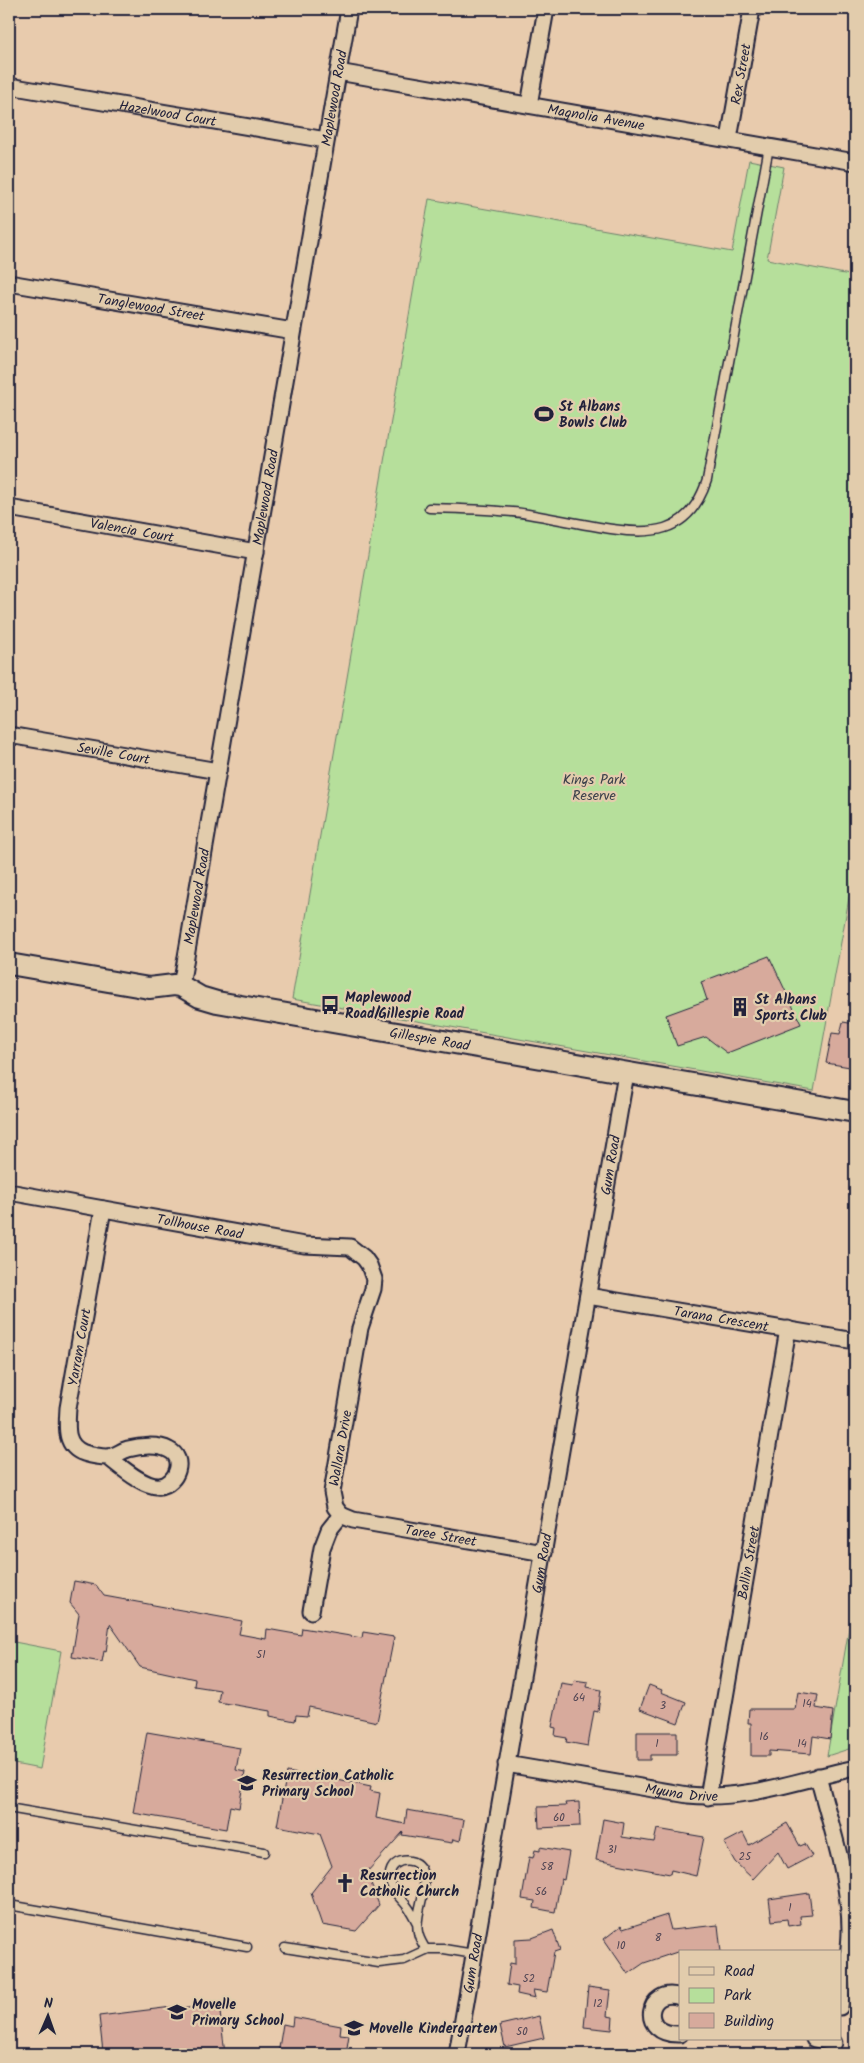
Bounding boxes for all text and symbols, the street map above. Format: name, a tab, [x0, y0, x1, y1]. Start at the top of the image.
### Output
street label: Rex Street	[725, 41, 758, 106]
street label: Maplewood Road	[316, 48, 354, 148]
street label: Hazelwood Court	[117, 95, 218, 133]
street label: Magnolia Avenue	[546, 99, 647, 137]
street label: Tanglewood Street	[96, 288, 207, 328]
place label: St Albans Bowls Club	[559, 396, 627, 434]
sports icon: St Albans Bowls Club	[533, 403, 555, 425]
street label: Maplewood Road	[247, 447, 285, 547]
street label: Valencia Court	[88, 513, 176, 549]
street label: Seville Court	[75, 737, 152, 771]
park label: Kings Park Reserve	[563, 769, 626, 807]
street label: Maplewood Road	[178, 846, 217, 946]
place label: Maplewood Road/Gillespie Road	[345, 987, 465, 1025]
place label: St Albans Sports Club	[755, 989, 827, 1027]
bus stop icon: Maplewood Road/Gillespie Road	[319, 994, 341, 1016]
building icon: St Albans Sports Club	[729, 996, 751, 1018]
street label: Gillespie Road	[388, 1022, 473, 1058]
street label: Gum Road	[595, 1133, 627, 1197]
street label: Tollhouse Road	[155, 1209, 246, 1246]
street label: Tarana Crescent	[672, 1301, 771, 1338]
street label: Yarram Court	[62, 1306, 98, 1388]
street label: Wallara Drive	[323, 1408, 359, 1488]
street label: Taree Street	[403, 1519, 479, 1553]
street label: Ballin Street	[732, 1523, 766, 1601]
street label: Gum Road	[527, 1531, 559, 1595]
house number: 51	[256, 1646, 266, 1664]
house number: 64	[573, 1689, 585, 1707]
house number: 14	[802, 1695, 812, 1713]
house number: 3	[660, 1697, 666, 1715]
house number: 16	[759, 1728, 769, 1746]
house number: 1	[655, 1735, 659, 1753]
house number: 14	[797, 1735, 807, 1753]
place label: Resurrection Catholic Primary School	[262, 1765, 395, 1803]
school or university icon: Resurrection Catholic Primary School	[236, 1772, 258, 1794]
street label: Myuna Drive	[643, 1778, 719, 1808]
house number: 60	[553, 1809, 565, 1827]
house number: 31	[607, 1841, 617, 1859]
house number: 25	[739, 1848, 752, 1866]
house number: 58	[541, 1858, 554, 1876]
place label: Resurrection Catholic Church	[360, 1865, 459, 1903]
church icon: Resurrection Catholic Church	[334, 1872, 356, 1894]
house number: 56	[535, 1883, 547, 1901]
house number: 1	[788, 1899, 792, 1917]
house number: 8	[655, 1929, 662, 1947]
street label: Gum Road	[458, 1931, 490, 1995]
house number: 10	[617, 1937, 626, 1955]
legend	[679, 1950, 842, 2040]
text: Road	[724, 1960, 755, 1984]
house number: 52	[523, 1970, 535, 1988]
text: Park	[724, 1984, 752, 2008]
north arrow	[22, 1990, 72, 2040]
text: N	[44, 1993, 53, 2015]
place label: Movelle Primary School	[192, 1994, 284, 2032]
house number: 12	[593, 1995, 603, 2013]
school or university icon: Movelle Primary School	[166, 2001, 188, 2023]
text: Building	[724, 2010, 774, 2034]
school or university icon: Movelle Kindergarten	[343, 2017, 365, 2039]
place label: Movelle Kindergarten	[369, 2018, 498, 2040]
house number: 50	[516, 2023, 528, 2041]

